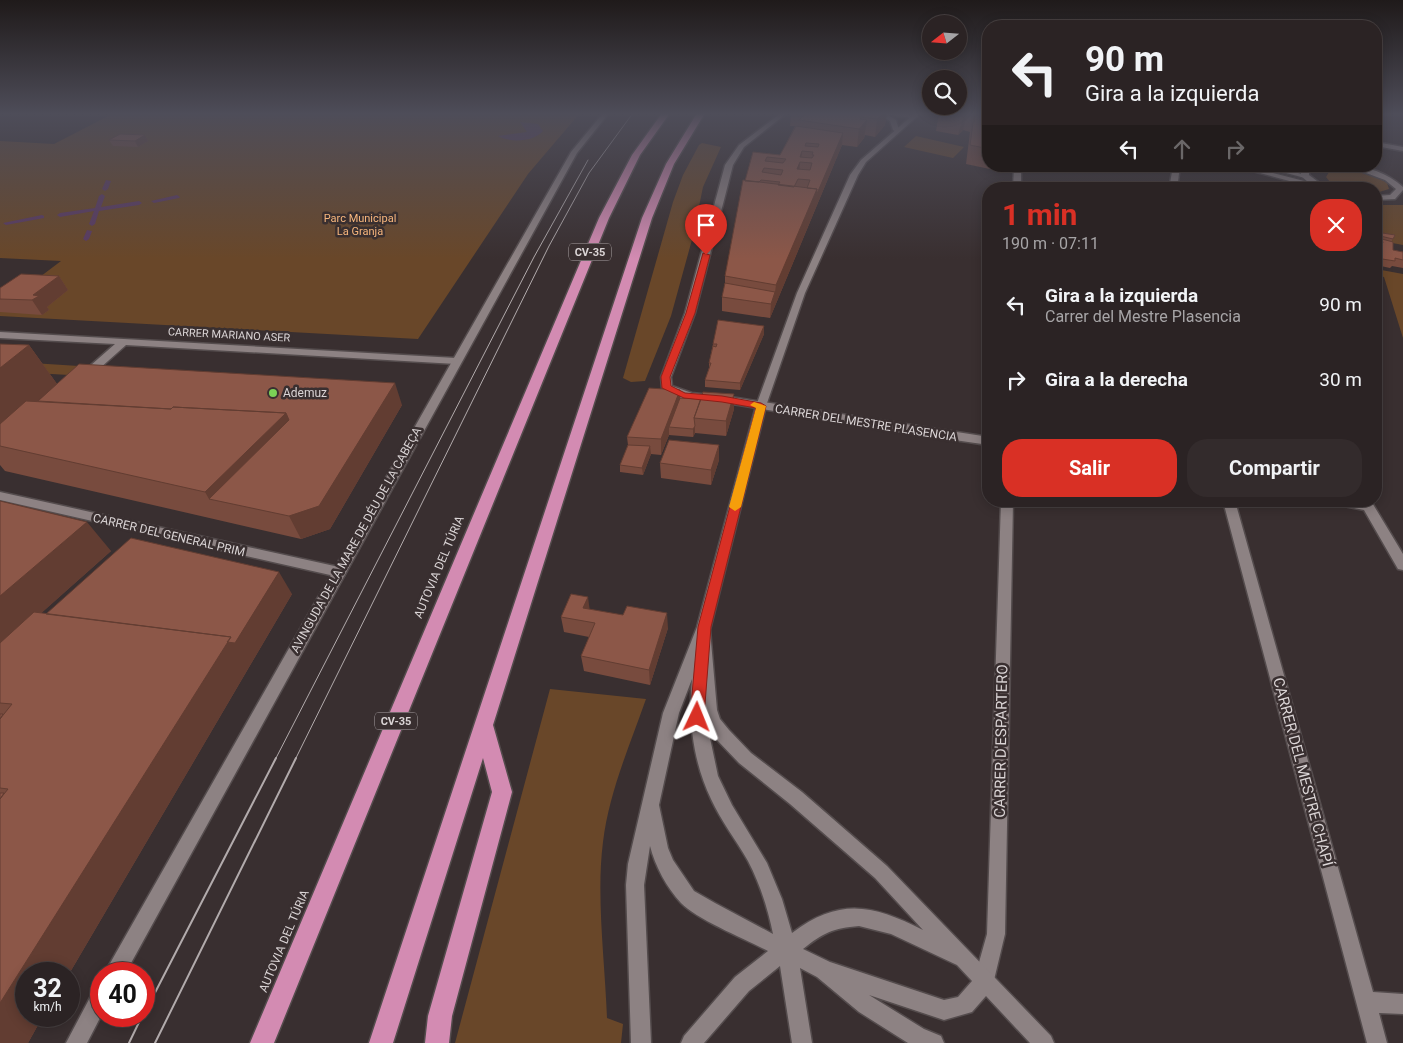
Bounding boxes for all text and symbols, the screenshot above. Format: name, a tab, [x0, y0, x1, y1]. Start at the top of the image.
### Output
north arrow	[922, 15, 968, 60]
map controls	[922, 15, 967, 115]
text: 90 m	[1085, 39, 1164, 80]
icon: left	[1002, 40, 1067, 105]
button: search	[922, 70, 967, 115]
text: Gira a la izquierda	[1085, 81, 1259, 106]
icon: left	[1115, 135, 1143, 163]
icon: ahead	[1168, 135, 1196, 163]
icon: right	[1221, 135, 1249, 163]
text: 1 min	[1002, 197, 1077, 232]
button: close	[1310, 199, 1362, 251]
pin	[685, 204, 727, 255]
icon: arrive	[692, 211, 720, 239]
park label: Parc Municipal La Granja	[324, 212, 396, 238]
text: 190 m · 07:11	[1002, 234, 1099, 253]
road number: CV-35	[569, 243, 611, 260]
text: Gira a la izquierda	[1045, 284, 1198, 307]
icon: left	[1002, 291, 1030, 319]
text: 90 m	[1319, 293, 1362, 316]
text: Carrer del Mestre Plasencia	[1045, 307, 1241, 326]
street label: CARRER MARIANO ASER	[168, 325, 291, 345]
icon: right	[1002, 366, 1030, 394]
text: Gira a la derecha	[1045, 368, 1188, 391]
text: 30 m	[1319, 368, 1362, 391]
place label: Ademuz	[283, 386, 327, 400]
marker: Ademuz	[267, 387, 279, 399]
street label: CARRER DEL MESTRE PLASENCIA	[774, 402, 958, 444]
street label: AVINGUDA DE LA MARE DE DÉU DE LA CABEÇA	[287, 424, 424, 655]
button: Salir	[1002, 439, 1177, 497]
button: Compartir	[1187, 439, 1362, 497]
street label: CARRER DEL GENERAL PRIM	[92, 511, 246, 559]
street label: AUTOVIA DEL TÚRIA	[410, 513, 467, 620]
street label: CARRER D'ESPARTERO	[991, 664, 1011, 818]
street label: CARRER DEL MESTRE CHAPÍ	[1269, 676, 1337, 869]
position arrow	[670, 690, 722, 742]
road number: CV-35	[375, 712, 417, 729]
street label: AUTOVIA DEL TÚRIA	[255, 887, 312, 994]
speed limit sign: 40	[90, 962, 155, 1027]
text: 32	[33, 974, 62, 1003]
text: km/h	[33, 1000, 62, 1014]

